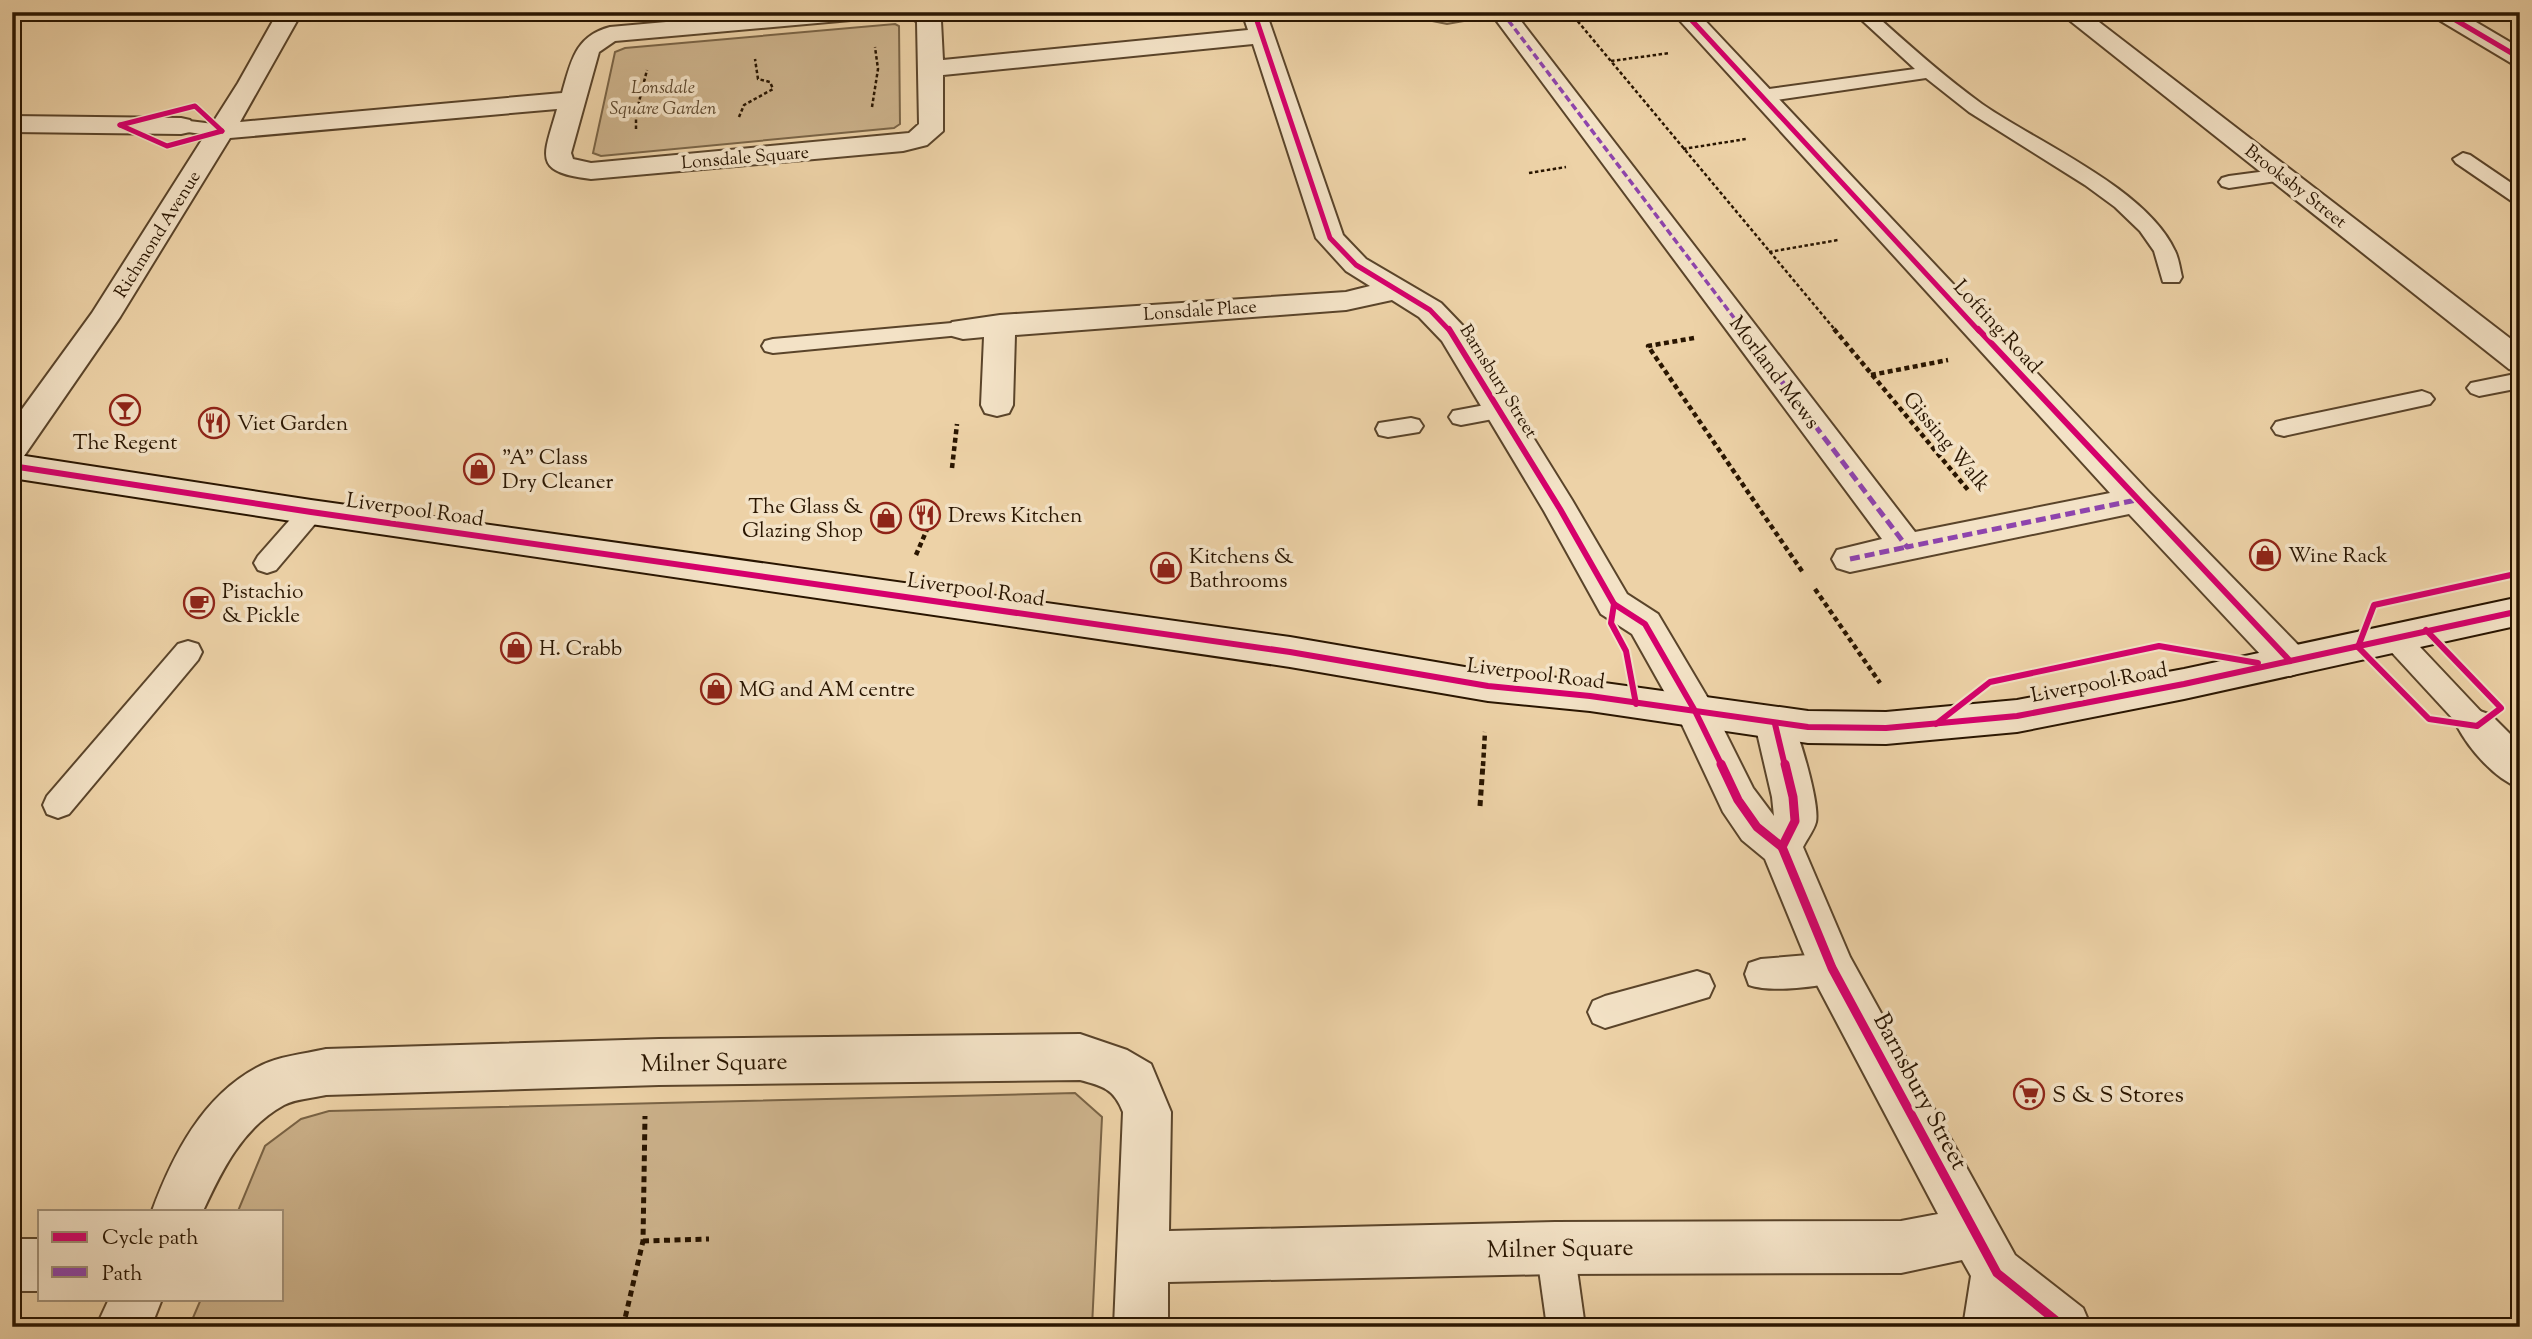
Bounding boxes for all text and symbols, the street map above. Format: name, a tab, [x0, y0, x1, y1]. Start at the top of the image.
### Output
park label: Lonsdale Square Garden	[610, 76, 717, 123]
street label: Brooksby Street	[2238, 139, 2351, 236]
street label: Lonsdale Square	[680, 140, 810, 178]
street label: Richmond Avenue	[109, 166, 208, 304]
street label: Lofting Road	[1945, 274, 2048, 381]
street label: Lonsdale Place	[1143, 295, 1258, 329]
street label: Morland Mews	[1721, 310, 1826, 436]
street label: Barnsbury Street	[1452, 320, 1543, 444]
street label: Gissing Walk	[1895, 386, 1996, 499]
bar icon: The Regent	[108, 393, 142, 427]
restaurant icon: Viet Garden	[197, 406, 231, 440]
place label: Viet Garden	[237, 410, 348, 440]
place label: The Regent	[73, 429, 177, 459]
place label: "A" Class Dry Cleaner	[502, 444, 613, 498]
shop icon: "A" Class Dry Cleaner	[462, 452, 496, 486]
street label: Liverpool Road	[344, 486, 486, 535]
place label: The Glass & Glazing Shop	[742, 493, 863, 547]
restaurant icon: Drews Kitchen	[908, 498, 942, 532]
shop icon: The Glass & Glazing Shop	[869, 501, 903, 535]
place label: Drews Kitchen	[948, 502, 1082, 532]
shop icon: Wine Rack	[2248, 538, 2282, 572]
place label: Wine Rack	[2288, 542, 2388, 572]
place label: Kitchens & Bathrooms	[1189, 543, 1294, 597]
shop icon: Kitchens & Bathrooms	[1149, 551, 1183, 585]
street label: Liverpool Road	[905, 566, 1047, 615]
place label: Pistachio & Pickle	[222, 578, 303, 632]
cafe icon: Pistachio & Pickle	[182, 586, 216, 620]
shop icon: H. Crabb	[499, 631, 533, 665]
place label: H. Crabb	[539, 635, 622, 665]
street label: Liverpool Road	[1465, 652, 1607, 698]
street label: Liverpool Road	[2028, 656, 2170, 712]
shop icon: MG and AM centre	[699, 672, 733, 706]
place label: MG and AM centre	[739, 676, 915, 706]
street label: Barnsbury Street	[1864, 1007, 1975, 1176]
street label: Milner Square	[640, 1046, 788, 1082]
supermarket icon: S & S Stores	[2012, 1077, 2046, 1111]
place label: S & S Stores	[2052, 1079, 2184, 1113]
legend	[38, 1210, 284, 1300]
text: Cycle path	[102, 1224, 199, 1254]
street label: Milner Square	[1486, 1232, 1634, 1268]
text: Path	[102, 1260, 143, 1290]

